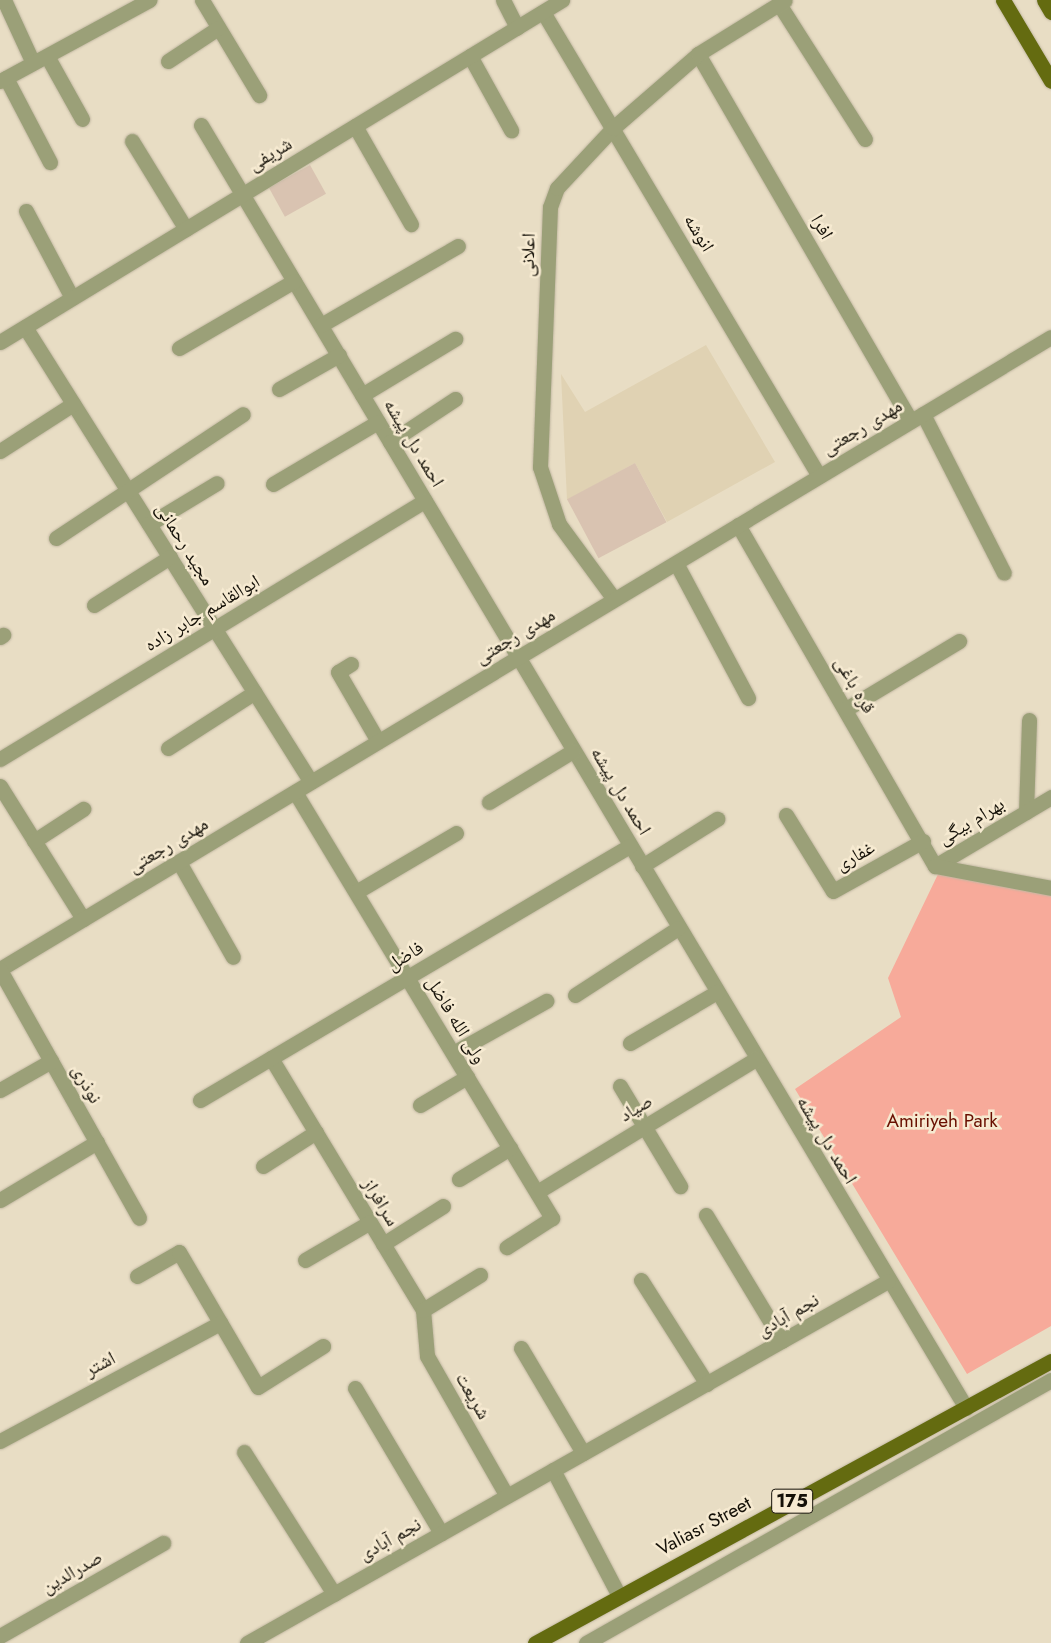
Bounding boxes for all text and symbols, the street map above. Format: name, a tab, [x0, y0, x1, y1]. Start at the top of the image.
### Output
street label: شریفی	[244, 132, 296, 176]
street label: انوشه	[679, 210, 719, 256]
street label: افرا	[806, 211, 838, 243]
street label: اعلانی	[516, 233, 540, 277]
street label: مهدی رجعتی	[818, 394, 906, 460]
street label: احمد دل پیشه	[379, 395, 449, 491]
street label: مجید رحمانی	[151, 498, 219, 590]
street label: ابوالقاسم جابر زاده	[140, 570, 264, 656]
street label: مهدی رجعتی	[471, 603, 559, 669]
street label: قره باغی	[830, 653, 880, 717]
street label: احمد دل پیشه	[586, 743, 656, 839]
street label: بهرام بیگی	[934, 792, 1008, 850]
street label: مهدی رجعتی	[124, 812, 212, 878]
street label: غفاری	[832, 836, 878, 876]
street label: فاضل	[382, 936, 428, 976]
street label: ولی الله فاضل	[421, 972, 491, 1068]
street label: نوذری	[67, 1061, 107, 1107]
street label: صیاد	[615, 1089, 657, 1127]
street label: احمد دل پیشه	[792, 1092, 862, 1188]
park label: Amiriyeh Park	[886, 1110, 998, 1132]
street label: سرافراز	[358, 1174, 404, 1230]
street label: نجم آبادی	[753, 1288, 823, 1342]
street label: اشتر	[81, 1347, 119, 1381]
street label: شریعت	[451, 1369, 495, 1423]
road number: 175	[771, 1485, 813, 1516]
street label: Valiasr Street	[653, 1492, 755, 1560]
street label: نجم آبادی	[355, 1513, 425, 1565]
street label: صدرالدین	[38, 1546, 106, 1598]

